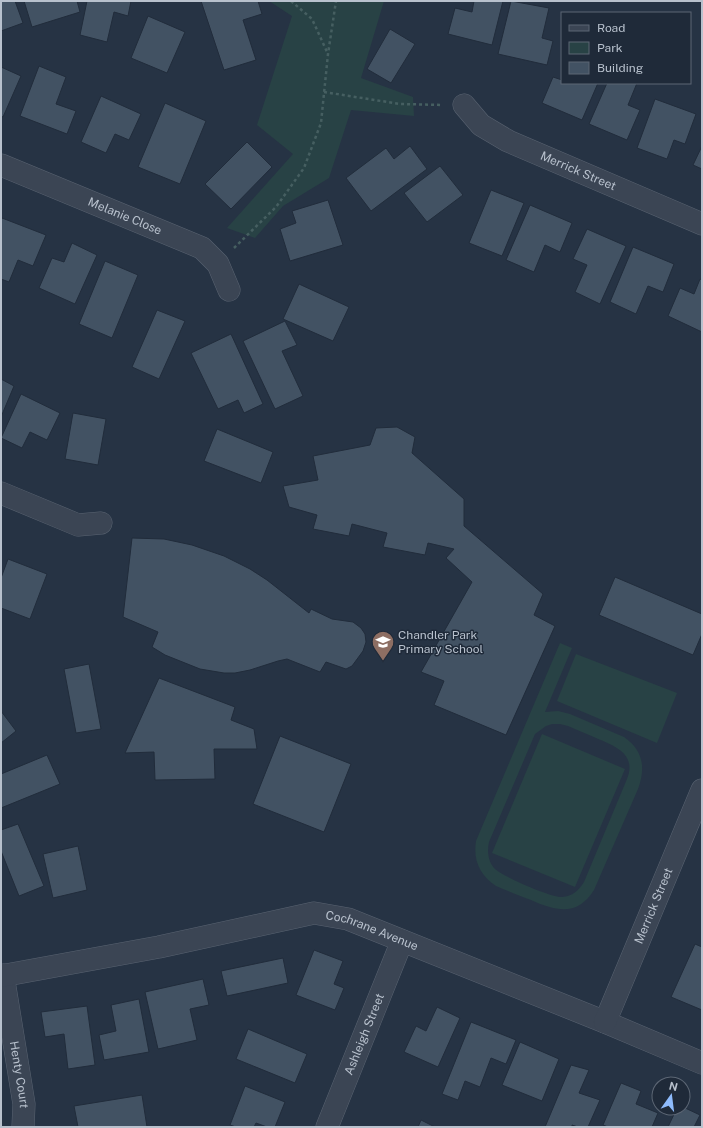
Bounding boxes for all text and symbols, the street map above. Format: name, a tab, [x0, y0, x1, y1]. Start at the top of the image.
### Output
legend	[561, 12, 691, 84]
text: Road	[597, 21, 625, 35]
text: Park	[597, 41, 623, 55]
text: Building	[597, 61, 643, 75]
street label: Merrick Street	[538, 149, 618, 194]
street label: Melanie Close	[86, 195, 164, 238]
place label: Chandler Park Primary School	[398, 628, 483, 656]
school or university icon: Chandler Park Primary School	[370, 629, 396, 662]
street label: Merrick Street	[632, 865, 676, 946]
street label: Cochrane Avenue	[325, 908, 420, 953]
street label: Ashleigh Street	[342, 991, 387, 1077]
street label: Henty Court	[7, 1040, 31, 1109]
north arrow	[651, 1076, 691, 1116]
text: N	[668, 1079, 679, 1093]

